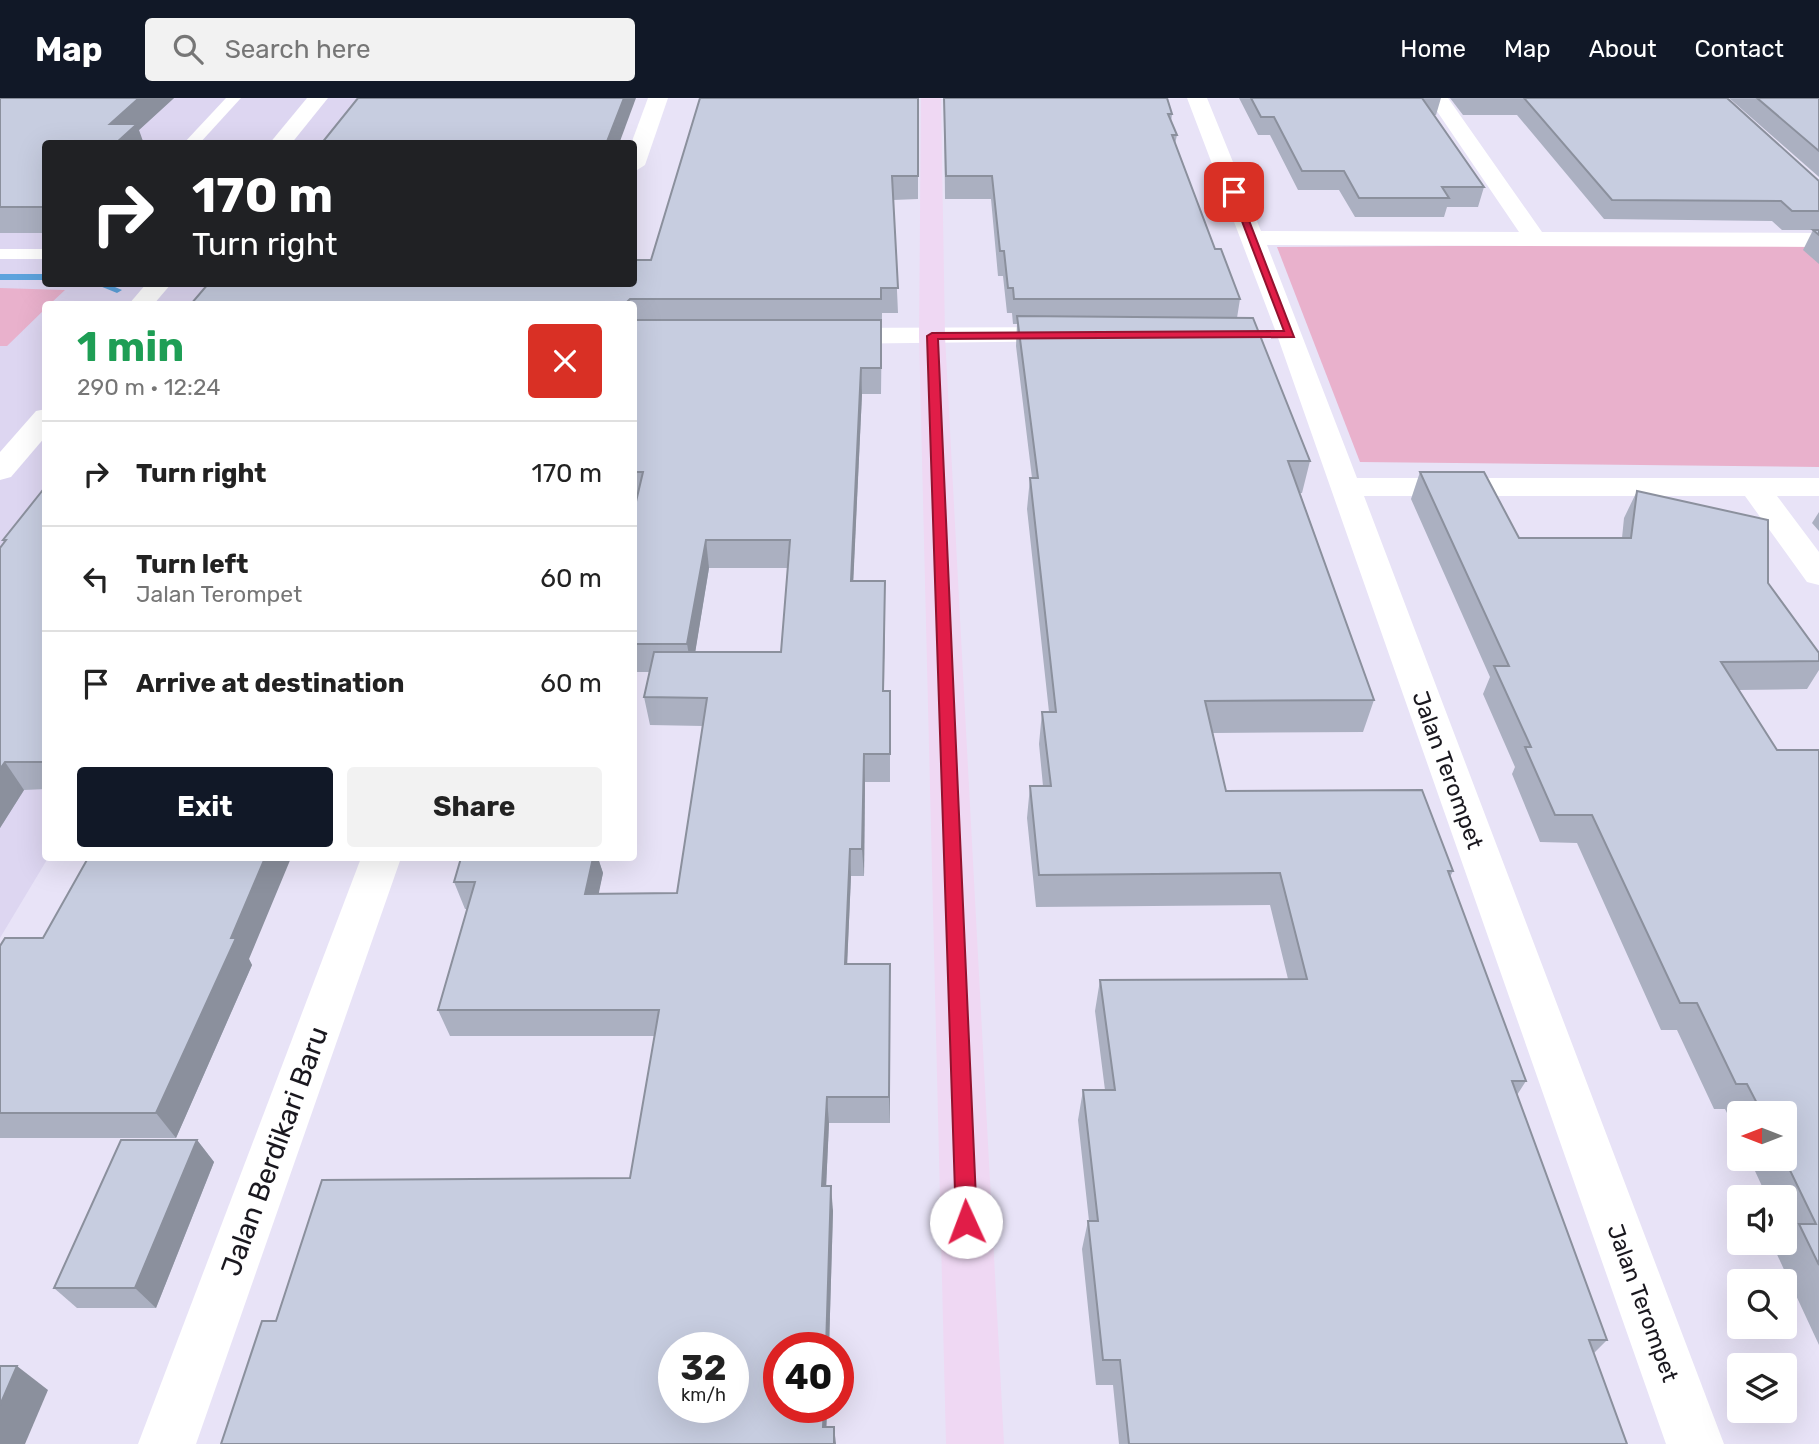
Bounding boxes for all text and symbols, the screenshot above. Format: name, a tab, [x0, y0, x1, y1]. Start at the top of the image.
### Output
search box	[145, 18, 635, 81]
text: Map	[35, 30, 103, 69]
icon: search	[169, 30, 207, 68]
text: Search here	[225, 34, 370, 65]
text: Home	[1400, 35, 1466, 63]
text: Map	[1504, 35, 1551, 63]
text: About	[1589, 35, 1657, 63]
text: Contact	[1695, 35, 1784, 63]
pin	[1204, 162, 1264, 222]
text: 170 m	[192, 166, 333, 224]
icon: right	[77, 168, 168, 259]
icon: arrive	[1215, 173, 1253, 211]
text: Turn right	[192, 225, 337, 263]
text: 1 min	[77, 322, 184, 372]
button: close	[528, 324, 602, 398]
text: 290 m · 12:24	[77, 373, 220, 401]
icon: right	[77, 455, 115, 493]
text: Turn right	[136, 458, 266, 489]
text: 170 m	[532, 458, 602, 489]
text: Turn left	[136, 549, 248, 580]
icon: left	[77, 560, 115, 598]
text: 60 m	[540, 563, 602, 594]
text: Jalan Terompet	[136, 580, 302, 608]
icon: arrive	[77, 665, 115, 703]
text: Arrive at destination	[136, 668, 404, 699]
text: 60 m	[540, 668, 602, 699]
street label: Jalan Terompet	[1406, 687, 1490, 853]
button: Exit	[77, 767, 333, 847]
button: Share	[347, 767, 602, 847]
street label: Jalan Berdikari Baru	[214, 1022, 335, 1280]
north arrow	[1727, 1101, 1797, 1171]
map controls	[1727, 1101, 1797, 1423]
position arrow	[929, 1185, 1003, 1259]
button: sound	[1727, 1185, 1797, 1255]
street label: Jalan Terompet	[1601, 1220, 1685, 1386]
button: search	[1727, 1269, 1797, 1339]
speed limit sign: 40	[763, 1332, 854, 1423]
text: 32	[681, 1347, 726, 1389]
button: layers	[1727, 1353, 1797, 1423]
text: km/h	[681, 1384, 726, 1406]

